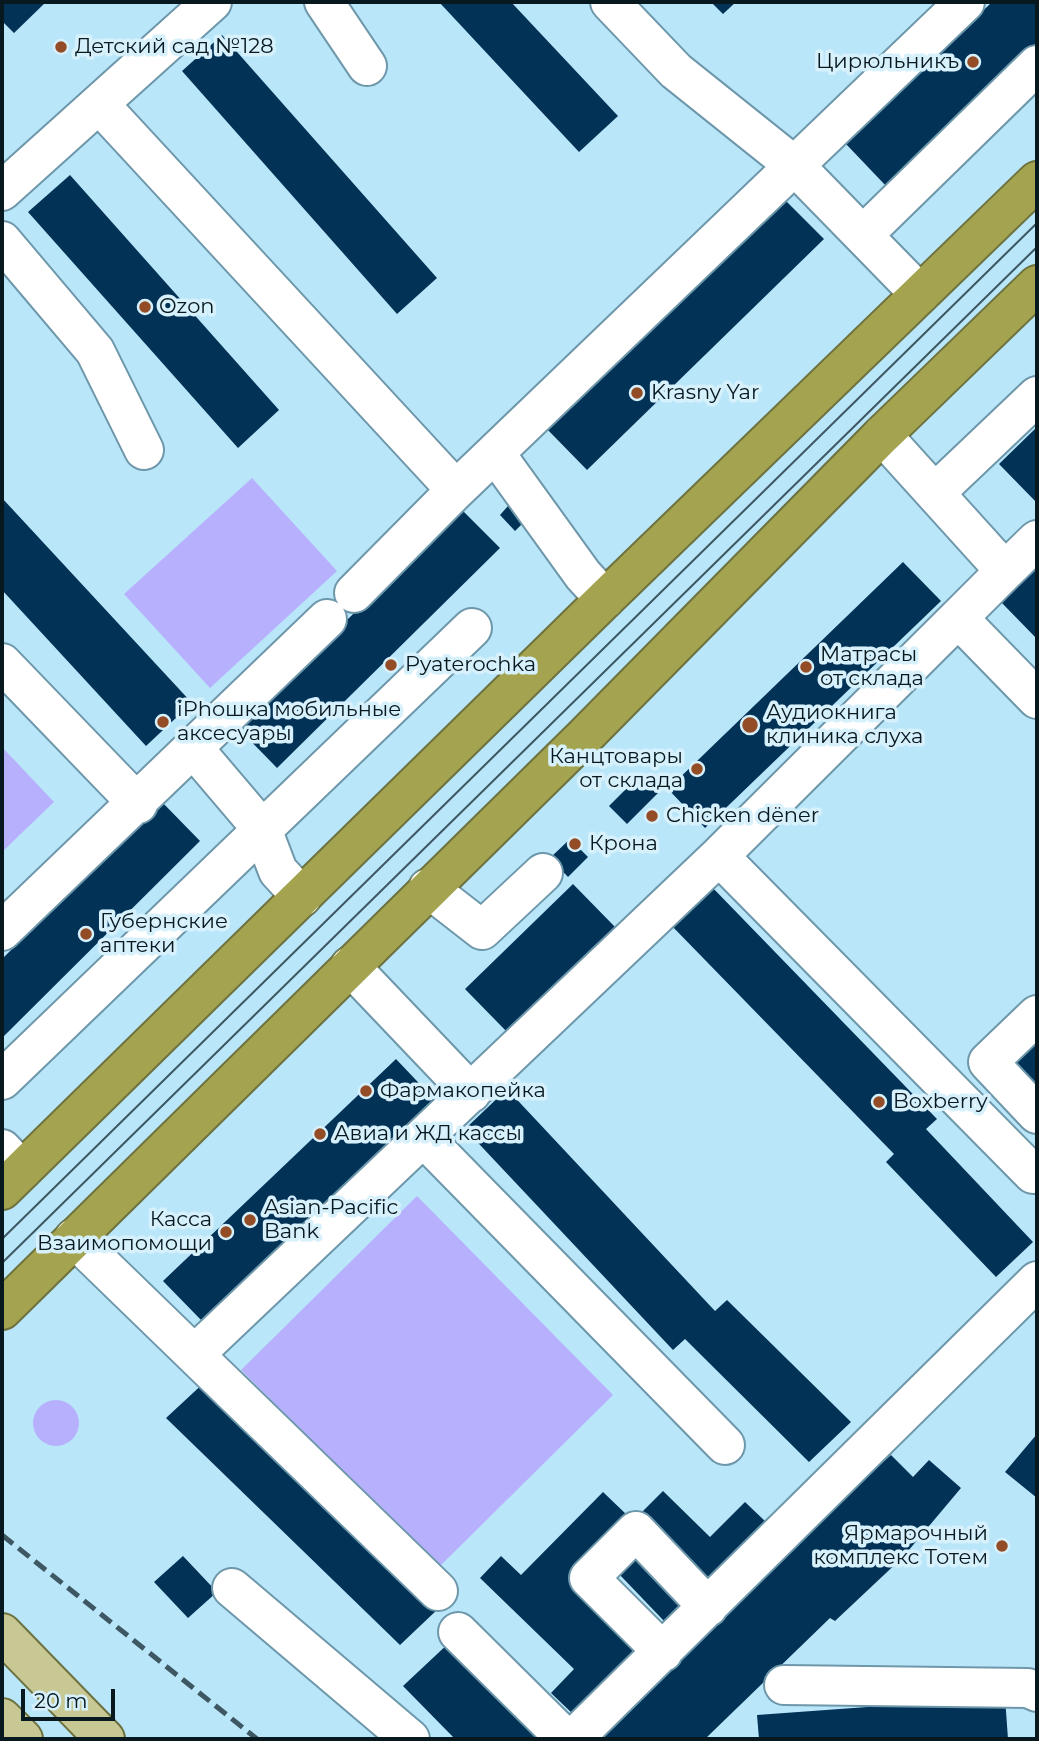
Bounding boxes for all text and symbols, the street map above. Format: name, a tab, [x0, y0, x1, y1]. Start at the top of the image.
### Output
place label: Детский сад №128	[75, 34, 274, 60]
marker: Детский сад №128	[53, 39, 69, 55]
place label: Цирюльникъ	[816, 49, 959, 75]
marker: Цирюльникъ	[965, 54, 981, 70]
place label: Ozon	[159, 294, 215, 320]
marker: Ozon	[137, 299, 153, 315]
place label: Krasny Yar	[651, 380, 759, 406]
marker: Krasny Yar	[629, 385, 645, 401]
place label: Матрасы от склада	[820, 642, 924, 692]
place label: Pyaterochka	[405, 652, 536, 678]
marker: Pyaterochka	[383, 657, 399, 673]
marker: Матрасы от склада	[798, 659, 814, 675]
place label: iPhoшка мобильные аксесуары	[177, 697, 401, 747]
place label: Аудиокнига клиника слуха	[766, 700, 923, 750]
marker: iPhoшка мобильные аксесуары	[155, 714, 171, 730]
marker: Аудиокнига клиника слуха	[740, 715, 760, 735]
place label: Канцтовары от склада	[549, 744, 683, 794]
marker: Канцтовары от склада	[689, 761, 705, 777]
place label: Chicken dëner	[666, 803, 819, 829]
marker: Chicken dëner	[644, 808, 660, 824]
place label: Крона	[589, 831, 658, 857]
marker: Крона	[567, 836, 583, 852]
place label: Губернские аптеки	[100, 909, 228, 959]
marker: Губернские аптеки	[78, 926, 94, 942]
place label: Фармакопейка	[380, 1078, 546, 1104]
marker: Фармакопейка	[358, 1083, 374, 1099]
place label: Boxberry	[893, 1089, 988, 1115]
marker: Boxberry	[871, 1094, 887, 1110]
place label: Авиа и ЖД кассы	[334, 1121, 522, 1147]
marker: Авиа и ЖД кассы	[312, 1126, 328, 1142]
place label: Asian-Pacific Bank	[264, 1195, 398, 1245]
place label: Касса Взаимопомощи	[37, 1207, 212, 1257]
marker: Asian-Pacific Bank	[242, 1212, 258, 1228]
marker: Касса Взаимопомощи	[218, 1224, 234, 1240]
place label: Ярмарочный комплекс Тотем	[814, 1521, 988, 1571]
marker: Ярмарочный комплекс Тотем	[994, 1538, 1010, 1554]
scale bar	[24, 1674, 119, 1718]
text: 20 m	[34, 1688, 88, 1713]

